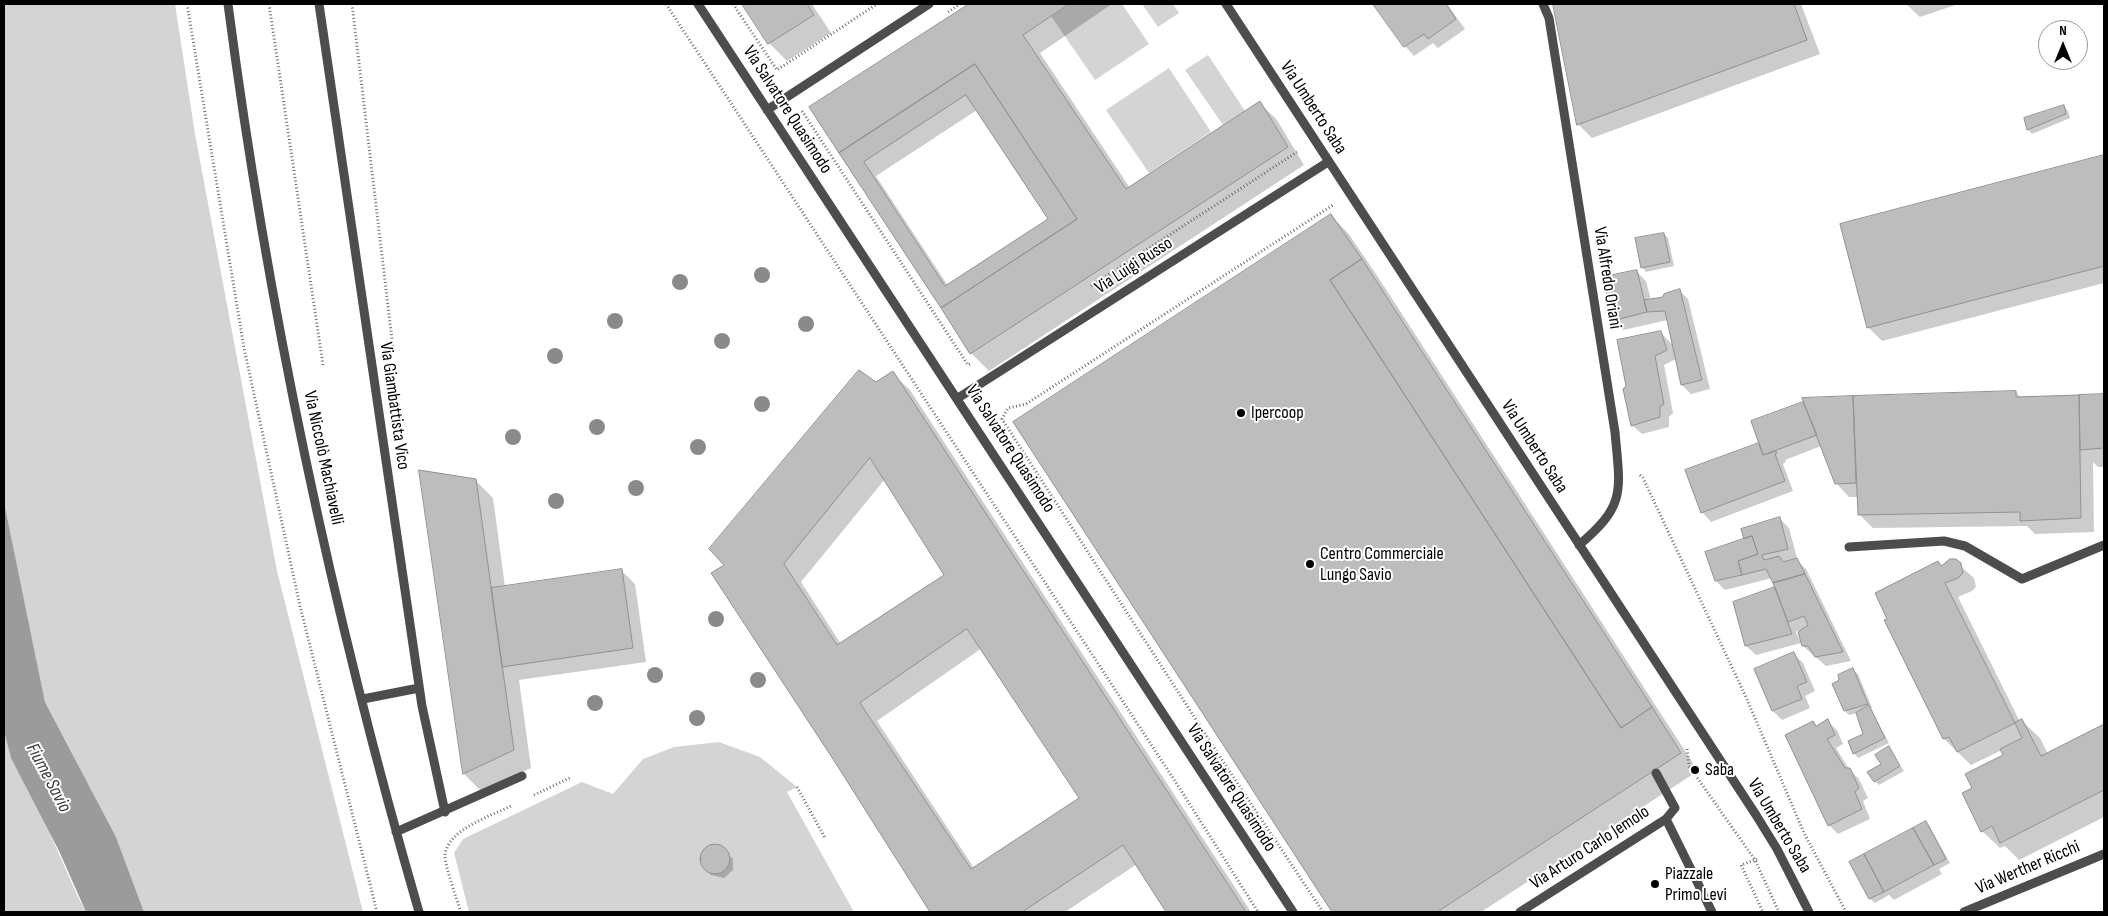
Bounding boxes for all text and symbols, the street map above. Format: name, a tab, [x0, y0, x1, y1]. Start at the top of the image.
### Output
north arrow	[2038, 20, 2088, 70]
text: N	[2059, 22, 2067, 39]
street label: Via Salvatore Quasimodo	[738, 42, 836, 178]
street label: Via Umberto Saba	[1275, 57, 1351, 159]
street label: Via Alfredo Oriani	[1588, 225, 1626, 331]
street label: Via Luigi Russo	[1091, 233, 1177, 299]
street label: Via Giambattista Vico	[374, 341, 414, 471]
street label: Via Salvatore Quasimodo	[961, 381, 1059, 517]
street label: Via Niccolò Machiavelli	[298, 389, 348, 527]
street label: Via Umberto Saba	[1496, 396, 1572, 498]
place label: Ipercoop	[1251, 402, 1304, 424]
marker: Ipercoop	[1235, 407, 1247, 419]
place label: Centro Commerciale Lungo Savio	[1320, 543, 1444, 586]
marker: Centro Commerciale Lungo Savio	[1304, 558, 1316, 570]
street label: Via Salvatore Quasimodo	[1182, 720, 1280, 856]
water label: Fiume Savio	[20, 740, 76, 816]
place label: Saba	[1705, 759, 1734, 781]
marker: Saba	[1689, 764, 1701, 776]
street label: Via Umberto Saba	[1742, 775, 1816, 877]
street label: Via Arturo Carlo Jemolo	[1526, 801, 1654, 895]
street label: Via Werther Ricchi	[1973, 836, 2083, 900]
place label: Piazzale Primo Levi	[1665, 863, 1727, 906]
marker: Piazzale Primo Levi	[1649, 878, 1661, 890]

